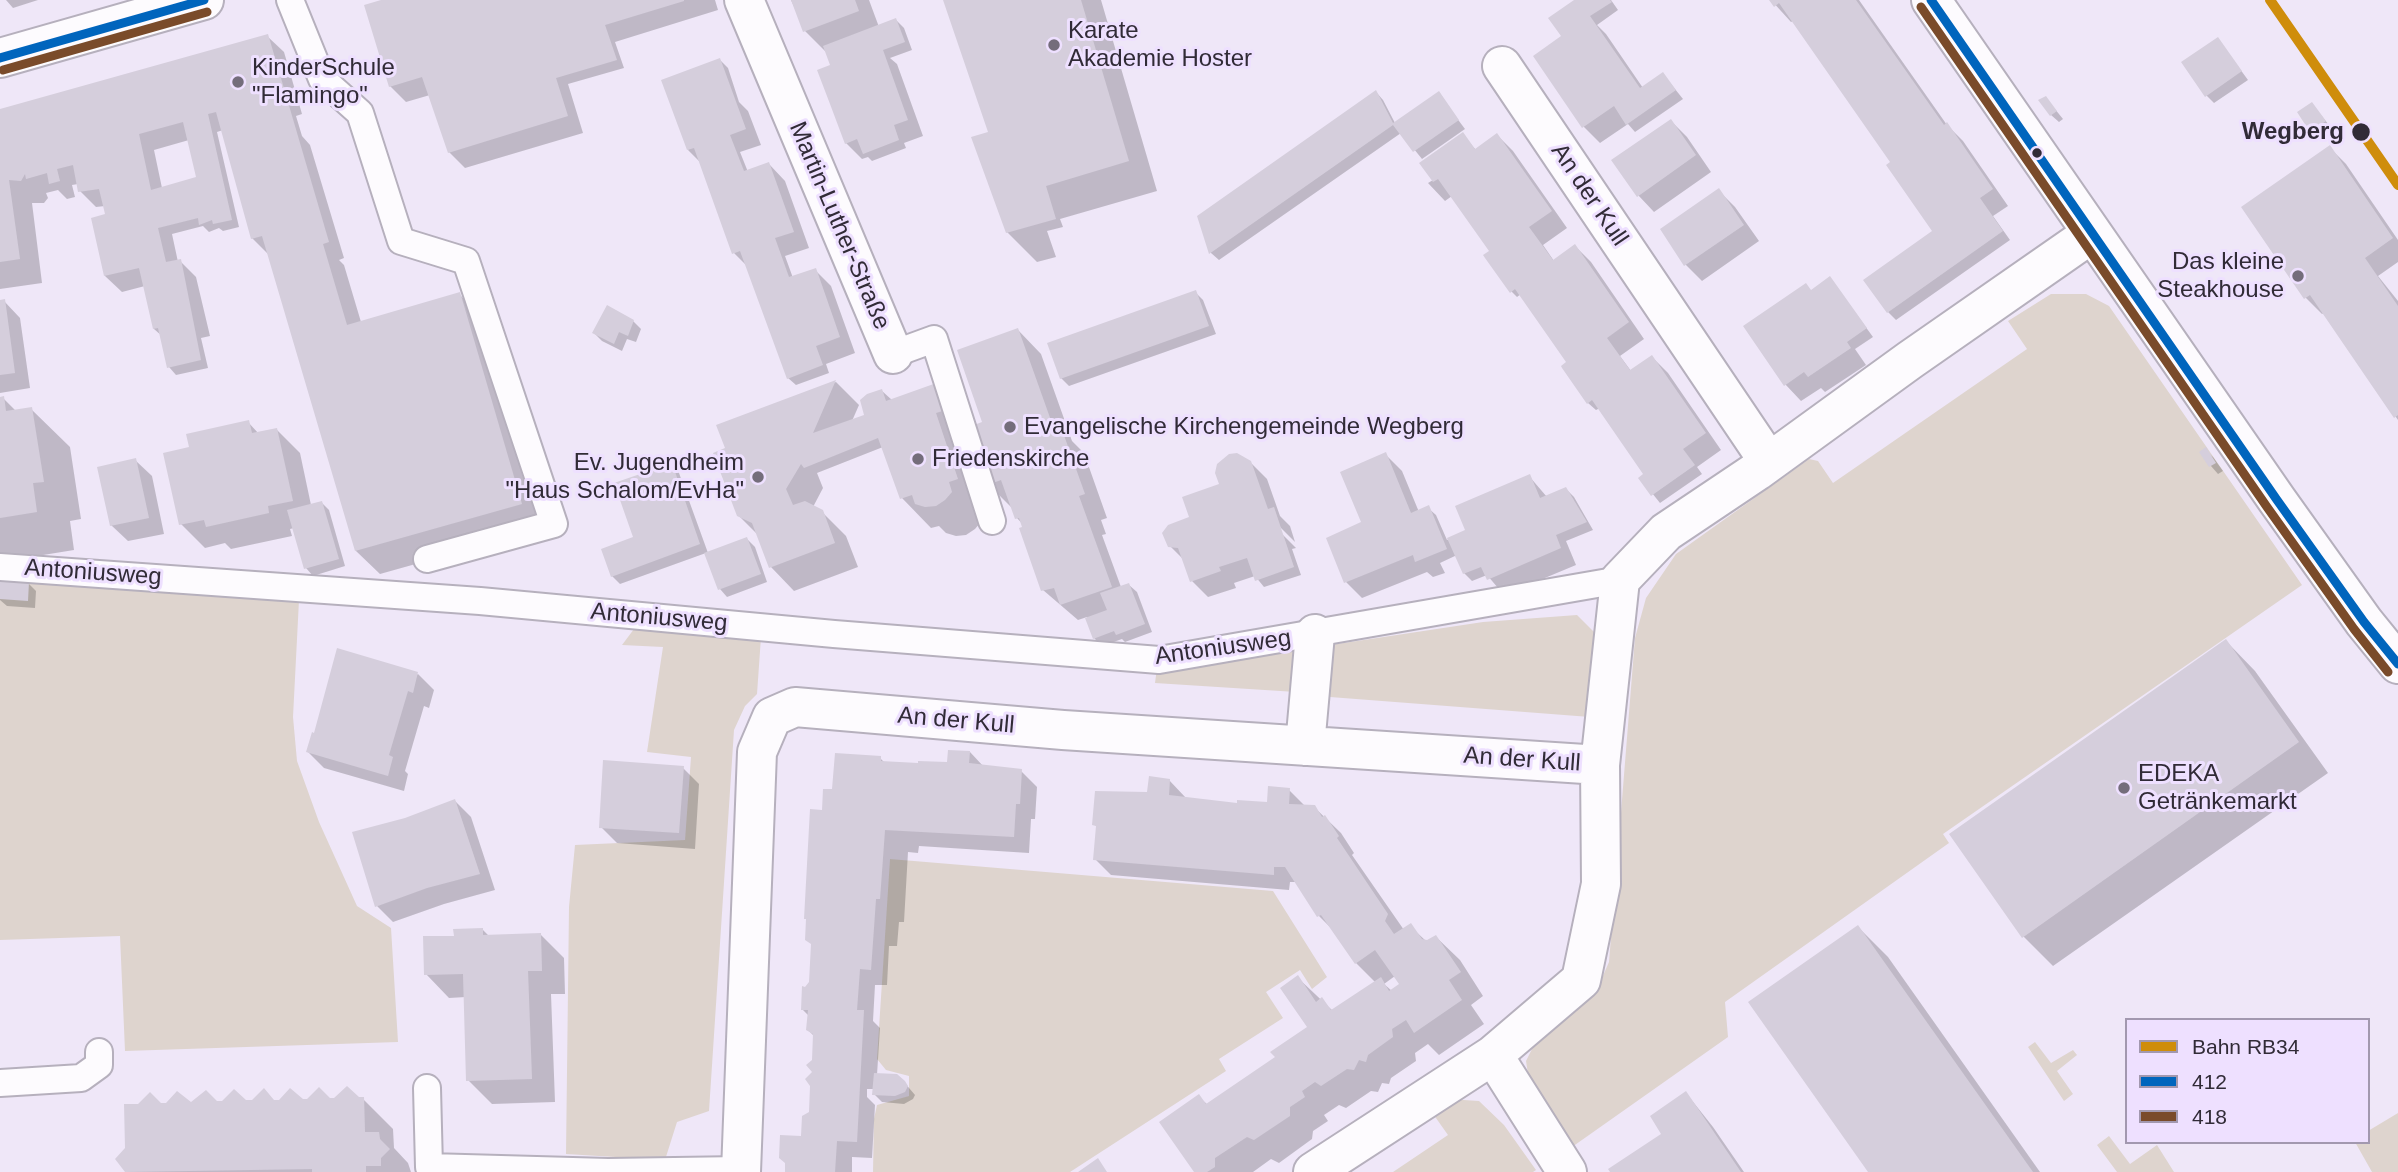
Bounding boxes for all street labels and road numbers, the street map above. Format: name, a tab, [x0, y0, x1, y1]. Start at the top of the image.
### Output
street label: Martin-Luther-Straße	[782, 118, 896, 334]
street label: An der Kull	[1544, 138, 1634, 252]
street label: Antoniusweg	[23, 554, 163, 592]
street label: Antoniusweg	[589, 598, 729, 638]
street label: Antoniusweg	[1153, 624, 1293, 672]
street label: An der Kull	[896, 702, 1016, 740]
street label: An der Kull	[1462, 742, 1582, 778]

